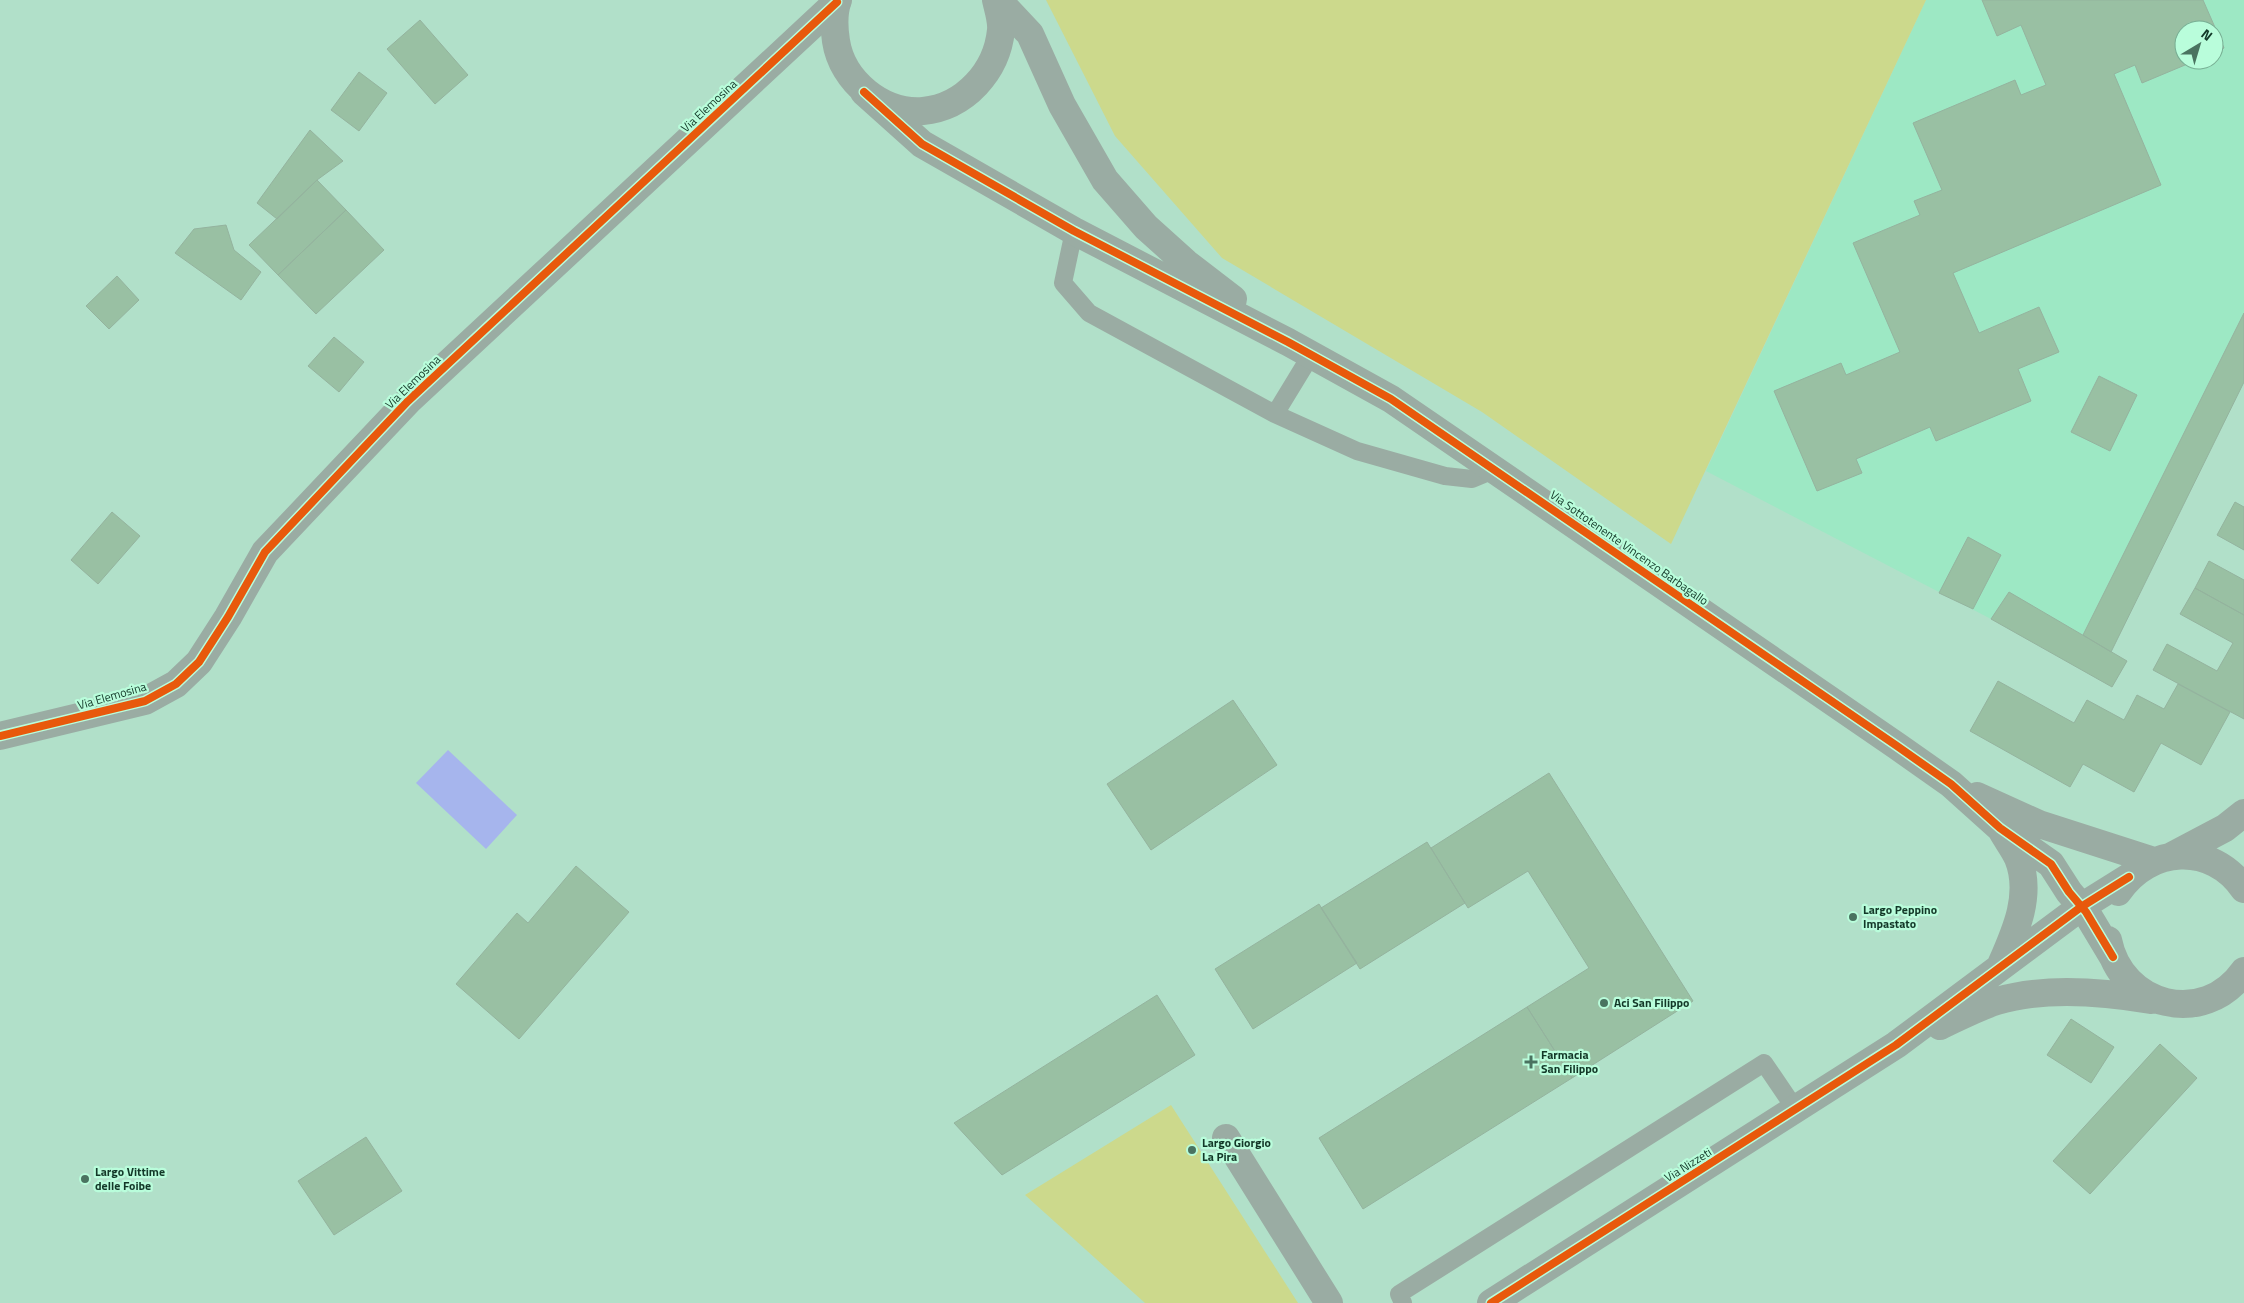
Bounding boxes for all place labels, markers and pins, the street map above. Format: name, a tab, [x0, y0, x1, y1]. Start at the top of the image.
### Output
place label: Largo Peppino Impastato	[1863, 900, 1937, 933]
marker: Largo Peppino Impastato	[1847, 911, 1859, 923]
place label: Aci San Filippo	[1614, 993, 1689, 1012]
marker: Aci San Filippo	[1598, 997, 1610, 1009]
place label: Farmacia San Filippo	[1541, 1045, 1598, 1078]
marker: Farmacia San Filippo	[1525, 1056, 1537, 1068]
place label: Largo Giorgio La Pira	[1202, 1133, 1271, 1166]
marker: Largo Giorgio La Pira	[1186, 1144, 1198, 1156]
place label: Largo Vittime delle Foibe	[95, 1162, 165, 1195]
marker: Largo Vittime delle Foibe	[79, 1173, 91, 1185]

